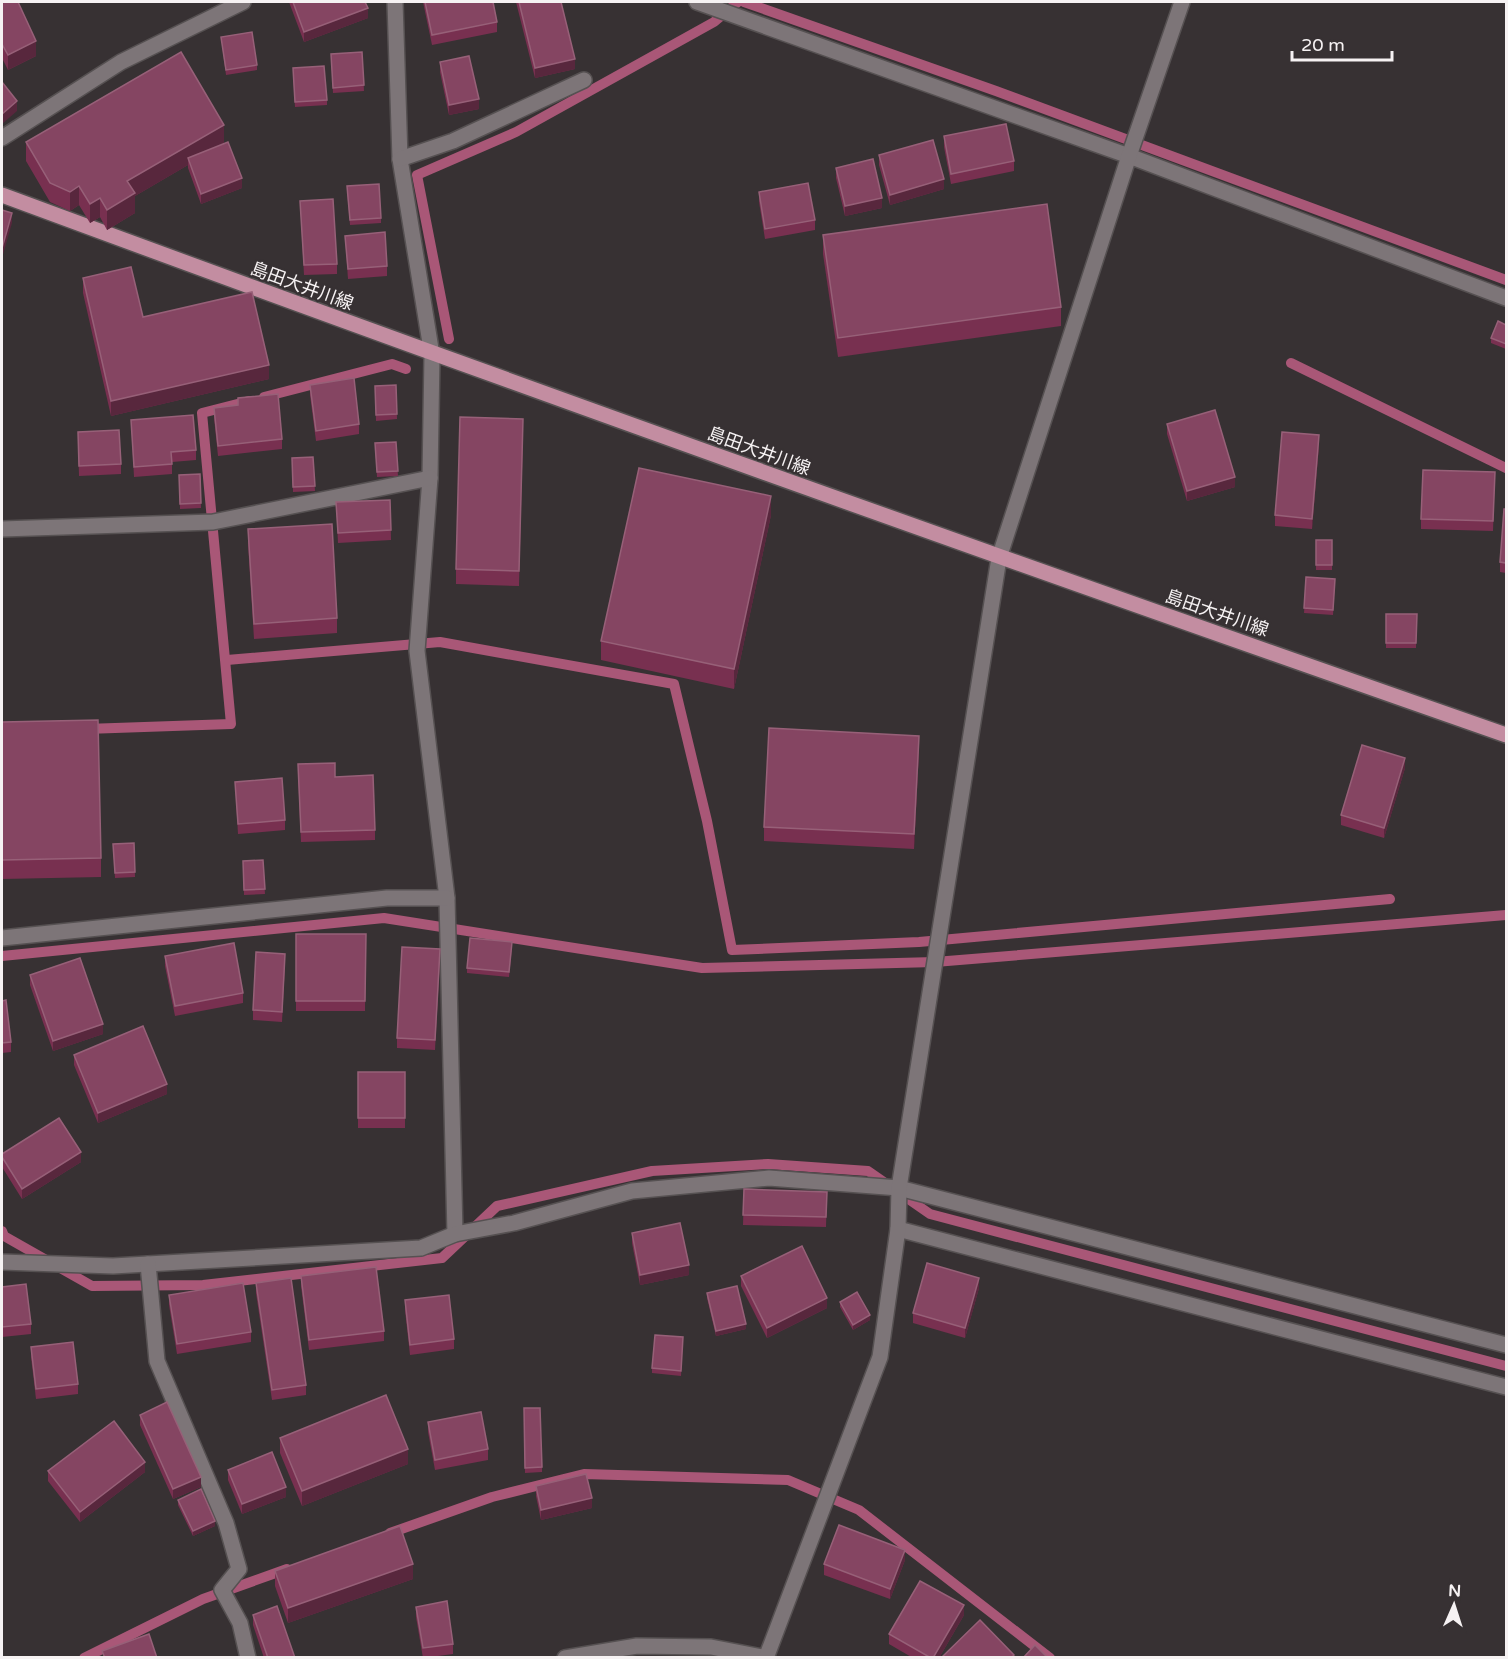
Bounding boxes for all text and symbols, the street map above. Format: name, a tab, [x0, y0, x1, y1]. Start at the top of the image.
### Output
scale bar	[1292, 24, 1392, 62]
text: 20 m	[1301, 34, 1345, 56]
street label: 島田大井川線	[247, 257, 357, 315]
street label: 島田大井川線	[704, 422, 814, 480]
street label: 島田大井川線	[1162, 585, 1272, 641]
north arrow	[1424, 1575, 1484, 1635]
text: N	[1448, 1581, 1462, 1601]

